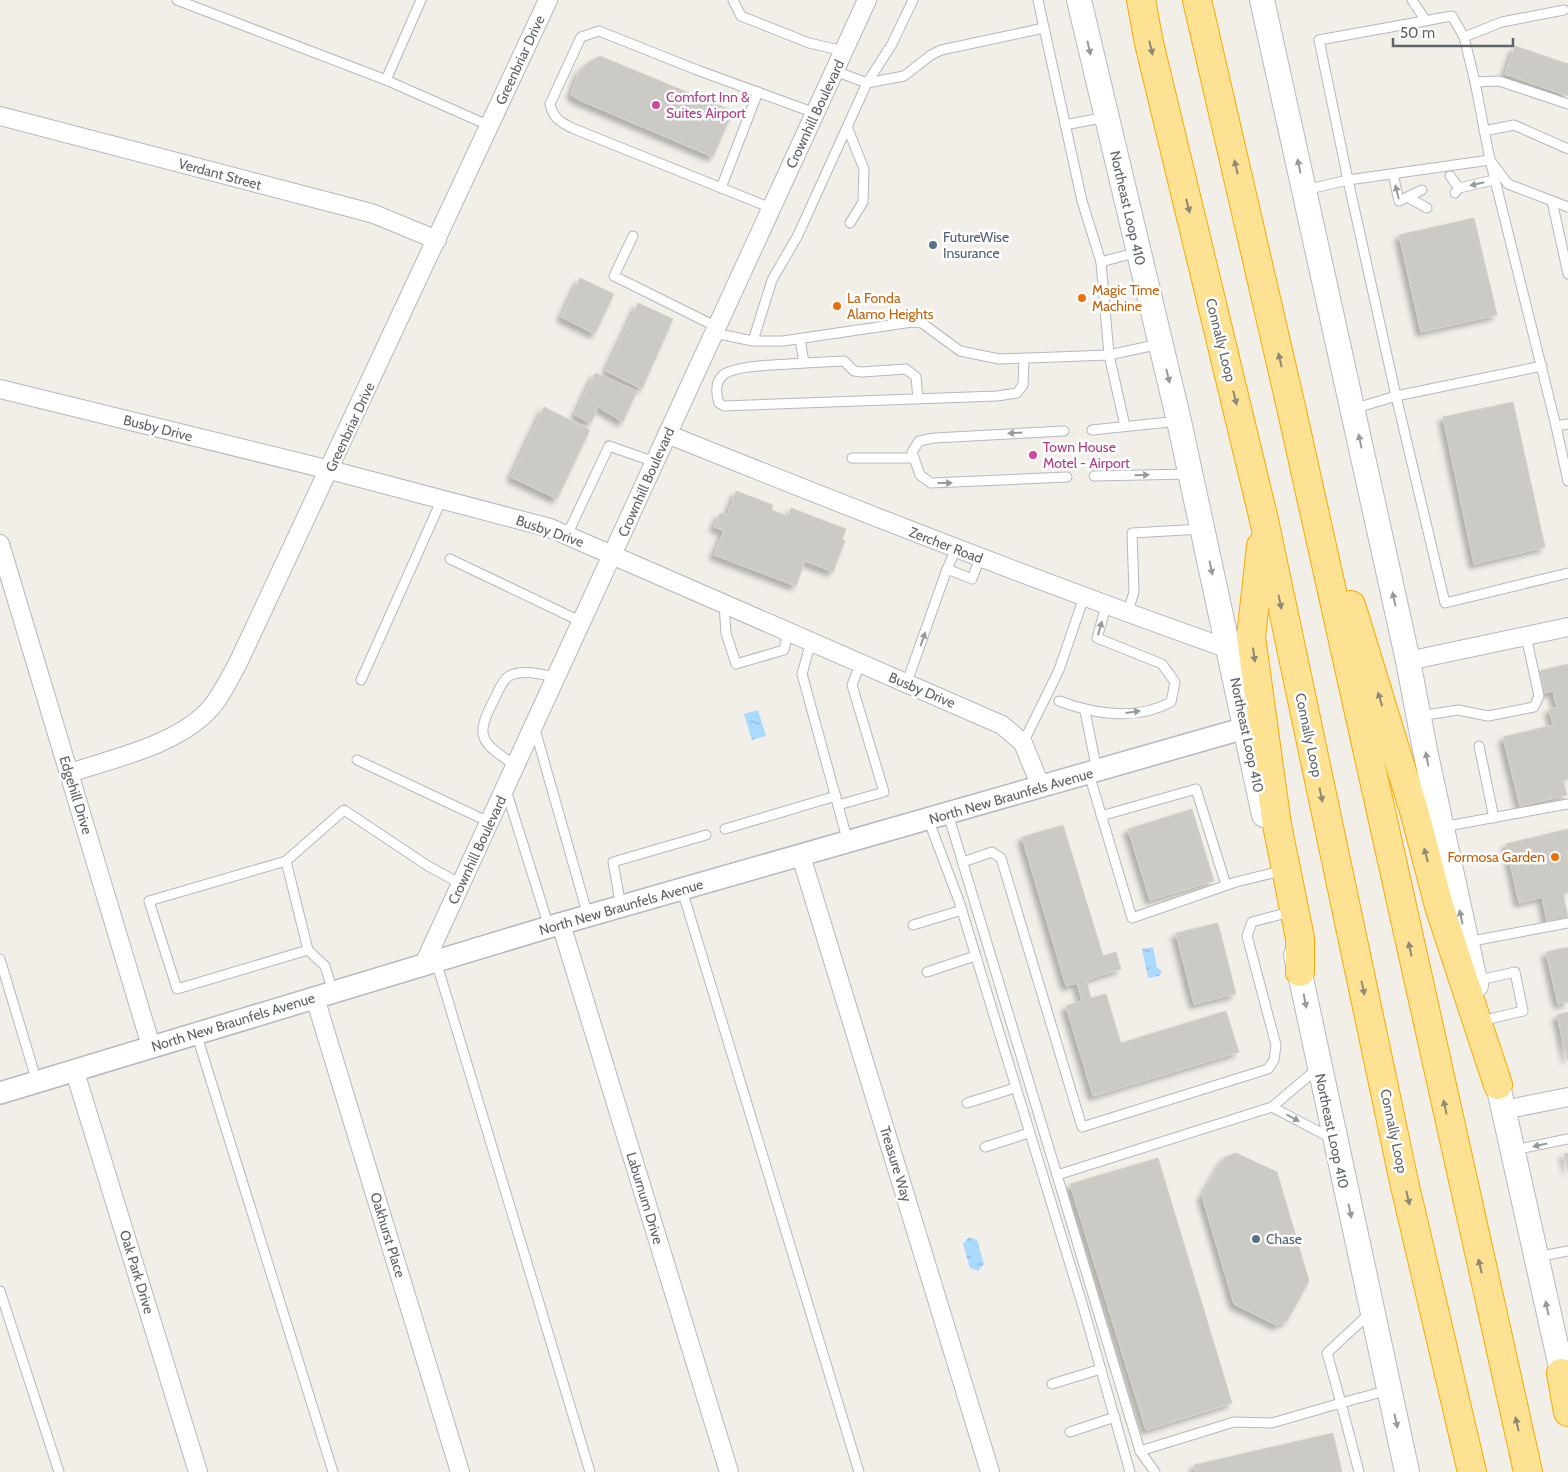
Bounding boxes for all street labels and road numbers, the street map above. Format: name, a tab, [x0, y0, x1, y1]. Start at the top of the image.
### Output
street label: Greenbriar Drive	[491, 12, 549, 108]
street label: Crownhill Boulevard	[782, 57, 848, 171]
street label: Northeast Loop 410	[1106, 149, 1150, 267]
street label: Verdant Street	[177, 154, 264, 194]
street label: Connally Loop	[1202, 296, 1240, 384]
street label: Greenbriar Drive	[321, 379, 379, 475]
street label: Busby Drive	[122, 411, 194, 445]
street label: Crownhill Boulevard	[614, 424, 678, 540]
street label: Busby Drive	[514, 511, 586, 551]
street label: Zercher Road	[906, 523, 986, 567]
street label: Busby Drive	[886, 668, 958, 712]
street label: Northeast Loop 410	[1226, 676, 1268, 794]
street label: Connally Loop	[1291, 691, 1327, 779]
street label: Edgehill Drive	[56, 754, 96, 836]
street label: North New Braunfels Avenue	[927, 764, 1095, 828]
street label: Crownhill Boulevard	[444, 793, 510, 907]
street label: North New Braunfels Avenue	[537, 875, 705, 939]
street label: North New Braunfels Avenue	[149, 989, 317, 1055]
street label: Northeast Loop 410	[1311, 1072, 1353, 1190]
street label: Connally Loop	[1376, 1087, 1412, 1175]
street label: Treasure Way	[876, 1124, 916, 1204]
street label: Laburnum Drive	[622, 1150, 668, 1246]
street label: Oakhurst Place	[367, 1190, 409, 1280]
street label: Oak Park Drive	[116, 1228, 158, 1316]

